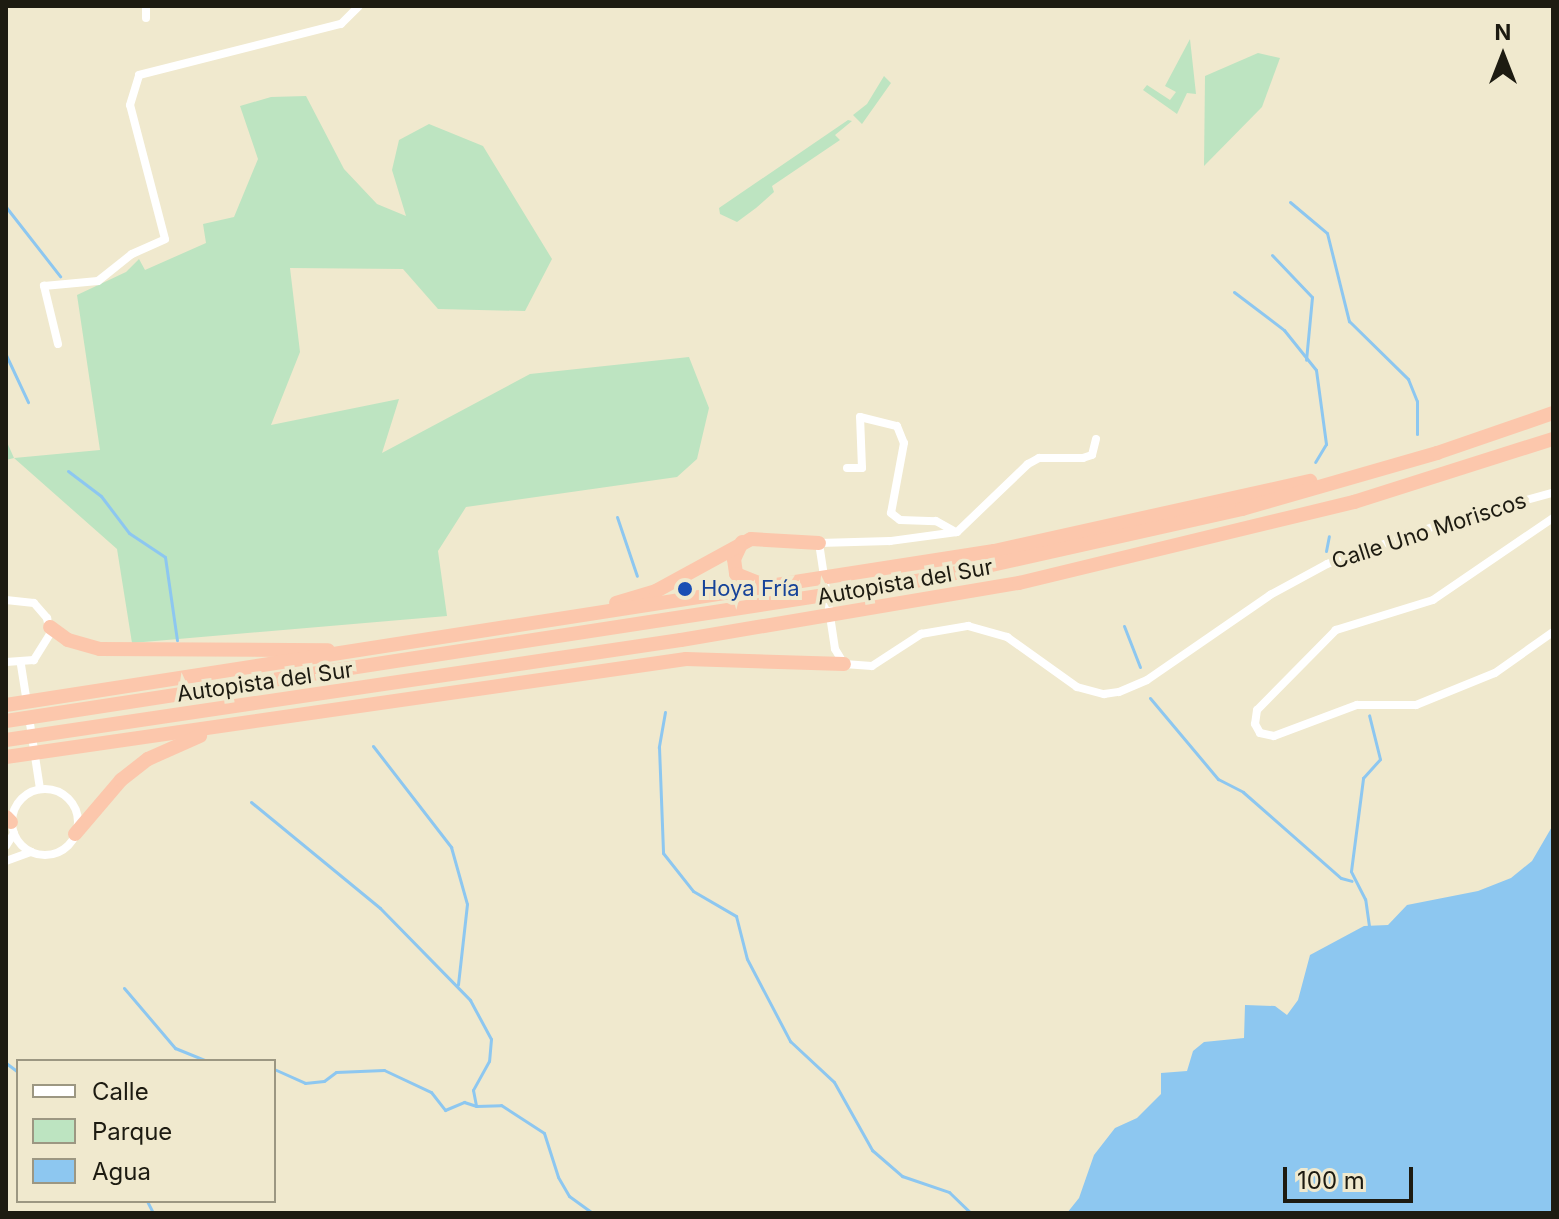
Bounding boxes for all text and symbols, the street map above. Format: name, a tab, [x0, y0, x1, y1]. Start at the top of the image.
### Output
north arrow	[1463, 16, 1543, 96]
text: N	[1495, 19, 1511, 45]
street label: Calle Uno Moriscos	[1328, 487, 1530, 575]
street label: Autopista del Sur	[815, 554, 995, 610]
place label: Hoya Fría	[701, 576, 800, 602]
marker: Hoya Fría	[676, 580, 694, 598]
street label: Autopista del Sur	[175, 657, 355, 707]
legend	[16, 1059, 276, 1203]
text: Calle	[92, 1077, 149, 1106]
text: Parque	[92, 1117, 172, 1146]
scale bar	[1287, 1151, 1417, 1201]
text: Agua	[92, 1157, 151, 1186]
text: 100 m	[1297, 1166, 1365, 1195]

